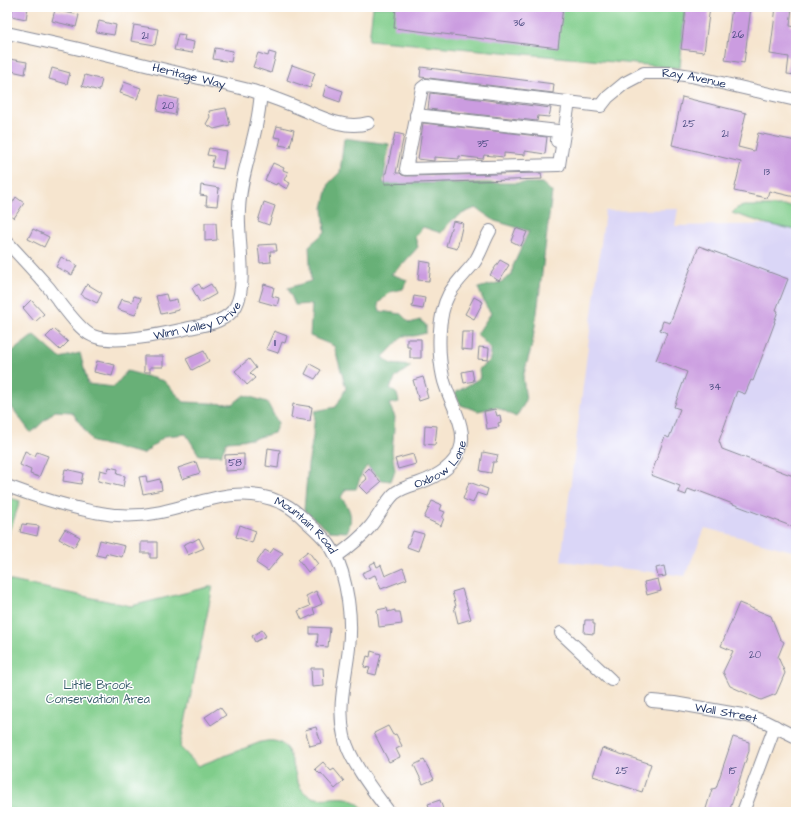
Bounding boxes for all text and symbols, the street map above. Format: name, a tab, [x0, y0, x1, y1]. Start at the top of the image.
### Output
house number: 36	[513, 16, 525, 30]
house number: 26	[732, 28, 745, 42]
house number: 21	[141, 29, 149, 43]
street label: Heritage Way	[151, 59, 228, 94]
street label: Ray Avenue	[662, 65, 728, 93]
house number: 20	[162, 99, 174, 113]
house number: 25	[683, 117, 695, 131]
house number: 21	[721, 127, 729, 141]
house number: 35	[477, 137, 489, 151]
house number: 13	[764, 165, 770, 179]
street label: Winn Valley Drive	[152, 298, 246, 344]
house number: 11	[274, 336, 277, 350]
house number: 34	[709, 380, 721, 394]
street label: Oxbow Lane	[412, 439, 471, 493]
house number: 58	[228, 456, 242, 470]
street label: Mountain Road	[272, 493, 341, 557]
house number: 20	[749, 648, 761, 662]
park label: Little Brook Conservation Area	[46, 677, 150, 708]
street label: Wall Street	[693, 699, 759, 728]
house number: 25	[616, 764, 628, 778]
house number: 15	[729, 764, 737, 778]

